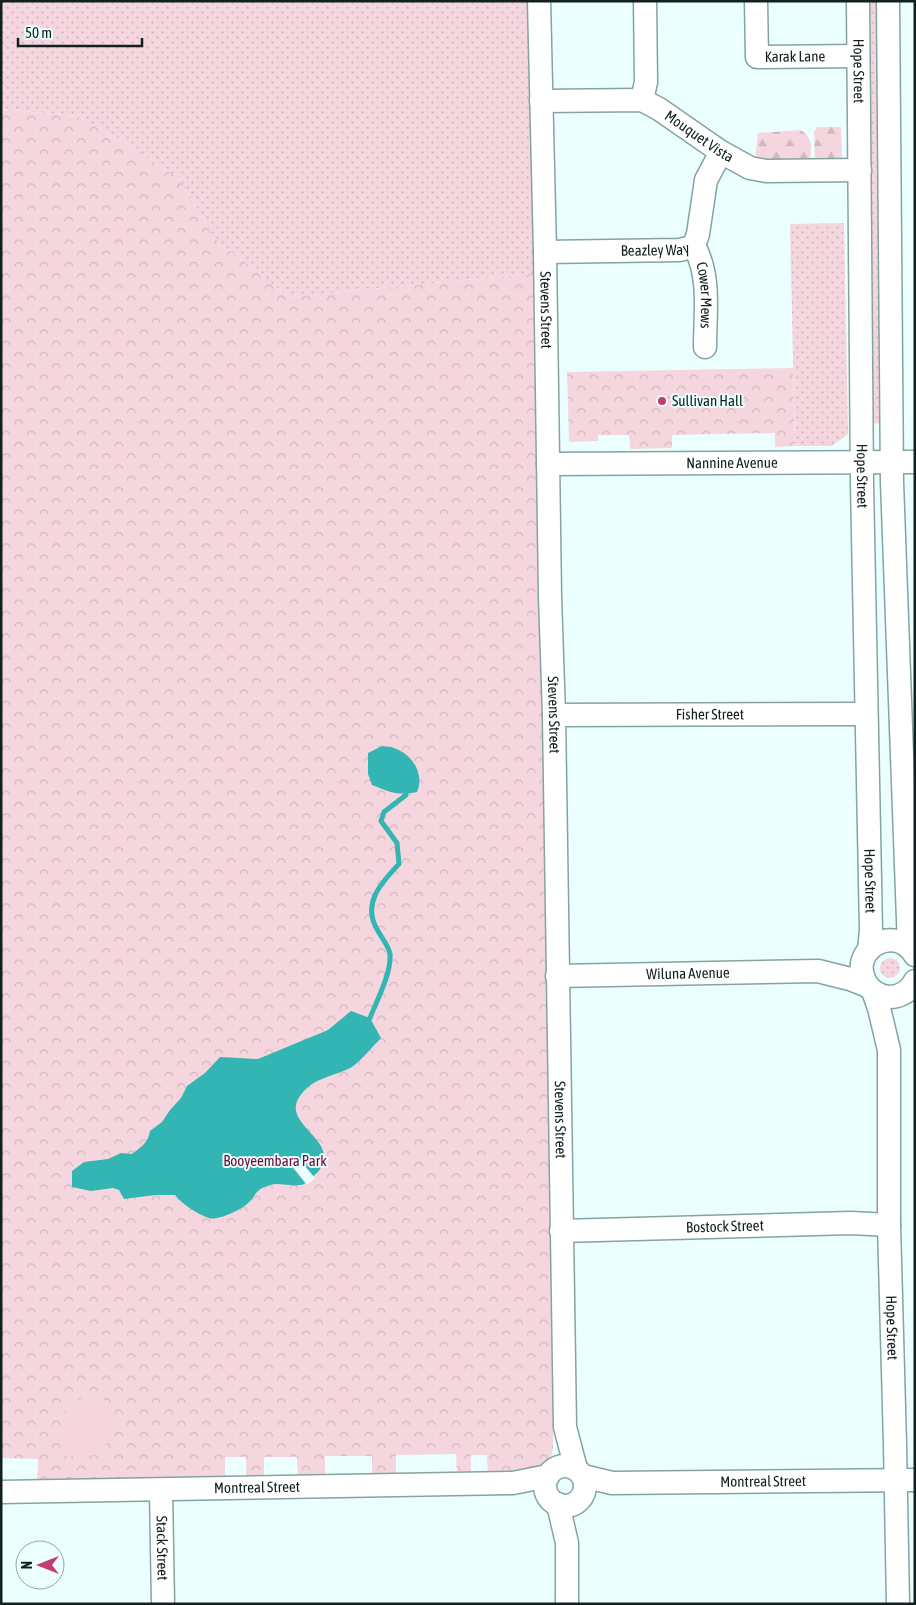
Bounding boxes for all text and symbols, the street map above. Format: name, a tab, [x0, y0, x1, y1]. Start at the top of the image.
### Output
scale bar	[18, 15, 141, 47]
text: 50 m	[25, 24, 52, 41]
street label: Hope Street	[850, 39, 868, 103]
street label: Karak Lane	[765, 47, 826, 65]
street label: Mouquet Vista	[662, 107, 737, 165]
street label: Beazley Way	[621, 239, 691, 259]
street label: Cower Mews	[693, 260, 715, 329]
street label: Stevens Street	[537, 271, 555, 349]
place label: Sullivan Hall	[672, 392, 743, 409]
marker: Sullivan Hall	[656, 395, 668, 407]
street label: Hope Street	[854, 444, 871, 509]
street label: Nannine Avenue	[686, 454, 778, 471]
street label: Stevens Street	[545, 676, 564, 754]
street label: Fisher Street	[676, 705, 744, 723]
street label: Hope Street	[861, 848, 880, 913]
street label: Wiluna Avenue	[646, 964, 730, 982]
street label: Stevens Street	[552, 1081, 570, 1159]
park label: Booyeembara Park	[223, 1152, 327, 1169]
street label: Bostock Street	[686, 1216, 764, 1236]
street label: Hope Street	[883, 1295, 902, 1360]
street label: Montreal Street	[720, 1472, 806, 1490]
street label: Montreal Street	[214, 1478, 300, 1496]
street label: Stack Street	[153, 1515, 172, 1581]
north arrow	[15, 1540, 65, 1590]
text: N	[19, 1561, 35, 1569]

